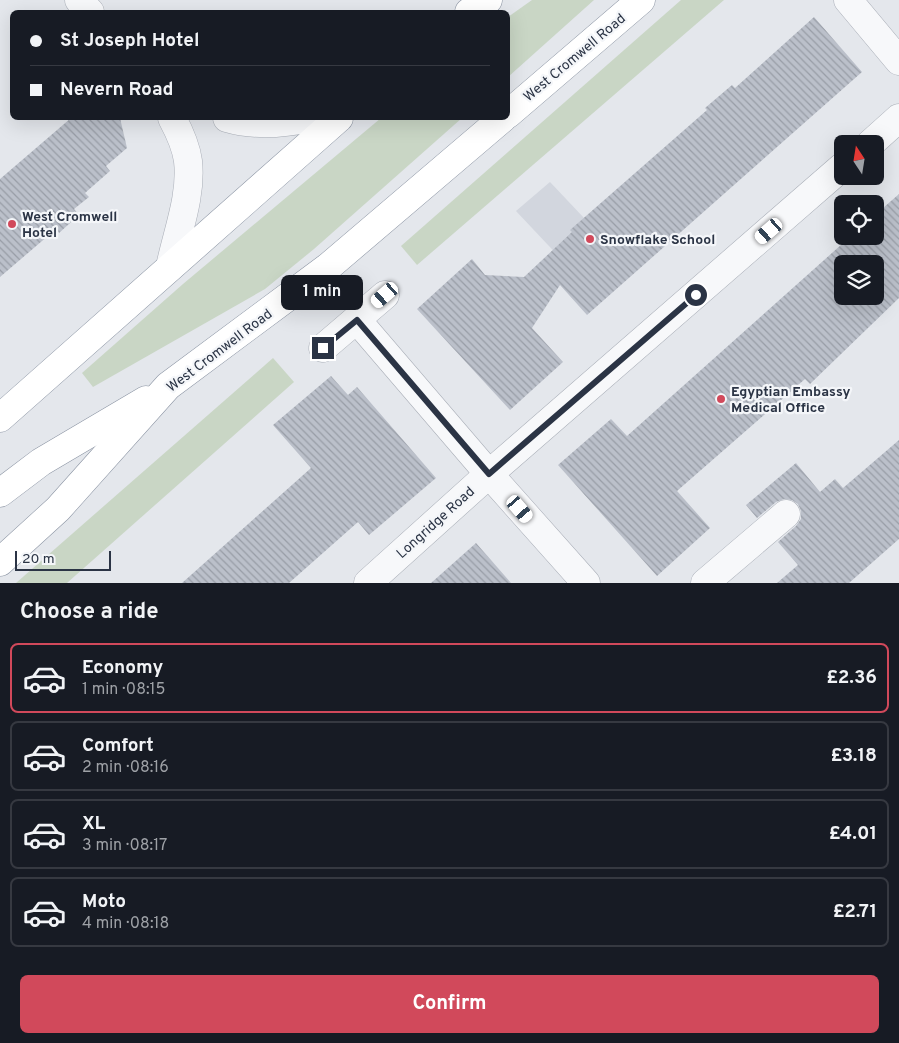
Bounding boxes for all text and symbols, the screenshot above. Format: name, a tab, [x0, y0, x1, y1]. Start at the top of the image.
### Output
street label: West Cromwell Road	[520, 11, 629, 106]
text: St Joseph Hotel	[60, 29, 199, 53]
text: Nevern Road	[60, 78, 174, 102]
north arrow	[834, 135, 884, 185]
map controls	[834, 135, 884, 305]
button: locate	[834, 195, 884, 245]
place label: West Cromwell Hotel	[22, 209, 117, 242]
car	[752, 215, 785, 247]
marker: West Cromwell Hotel	[6, 218, 18, 230]
place label: Snowflake School	[600, 232, 715, 249]
marker: Snowflake School	[584, 233, 596, 245]
button: layers	[834, 255, 884, 305]
callout: 1 min	[282, 276, 364, 310]
car	[368, 279, 401, 311]
text: 1 min	[303, 282, 341, 302]
route start	[685, 284, 707, 306]
street label: West Cromwell Road	[164, 306, 276, 396]
route end	[312, 337, 334, 359]
place label: Egyptian Embassy Medical Office	[731, 384, 851, 417]
marker: Egyptian Embassy Medical Office	[715, 393, 727, 405]
street label: Longridge Road	[393, 484, 479, 563]
car	[504, 493, 535, 525]
scale bar	[15, 548, 111, 571]
text: 20 m	[22, 551, 55, 568]
text: Choose a ride	[20, 599, 158, 626]
icon: car	[22, 656, 67, 701]
text: Economy	[82, 656, 163, 680]
text: £2.36	[826, 666, 877, 690]
text: 1 min · 08:15	[82, 680, 165, 700]
icon: car	[22, 734, 67, 779]
text: Comfort	[82, 734, 154, 758]
text: £3.18	[830, 744, 877, 768]
text: 2 min · 08:16	[82, 758, 169, 778]
icon: car	[22, 812, 67, 857]
text: XL	[82, 812, 105, 836]
text: £4.01	[829, 822, 877, 846]
text: 3 min · 08:17	[82, 836, 167, 856]
icon: car	[22, 890, 67, 935]
text: Moto	[82, 890, 126, 914]
text: £2.71	[833, 900, 877, 924]
text: 4 min · 08:18	[82, 914, 169, 934]
button: Confirm	[20, 975, 879, 1033]

